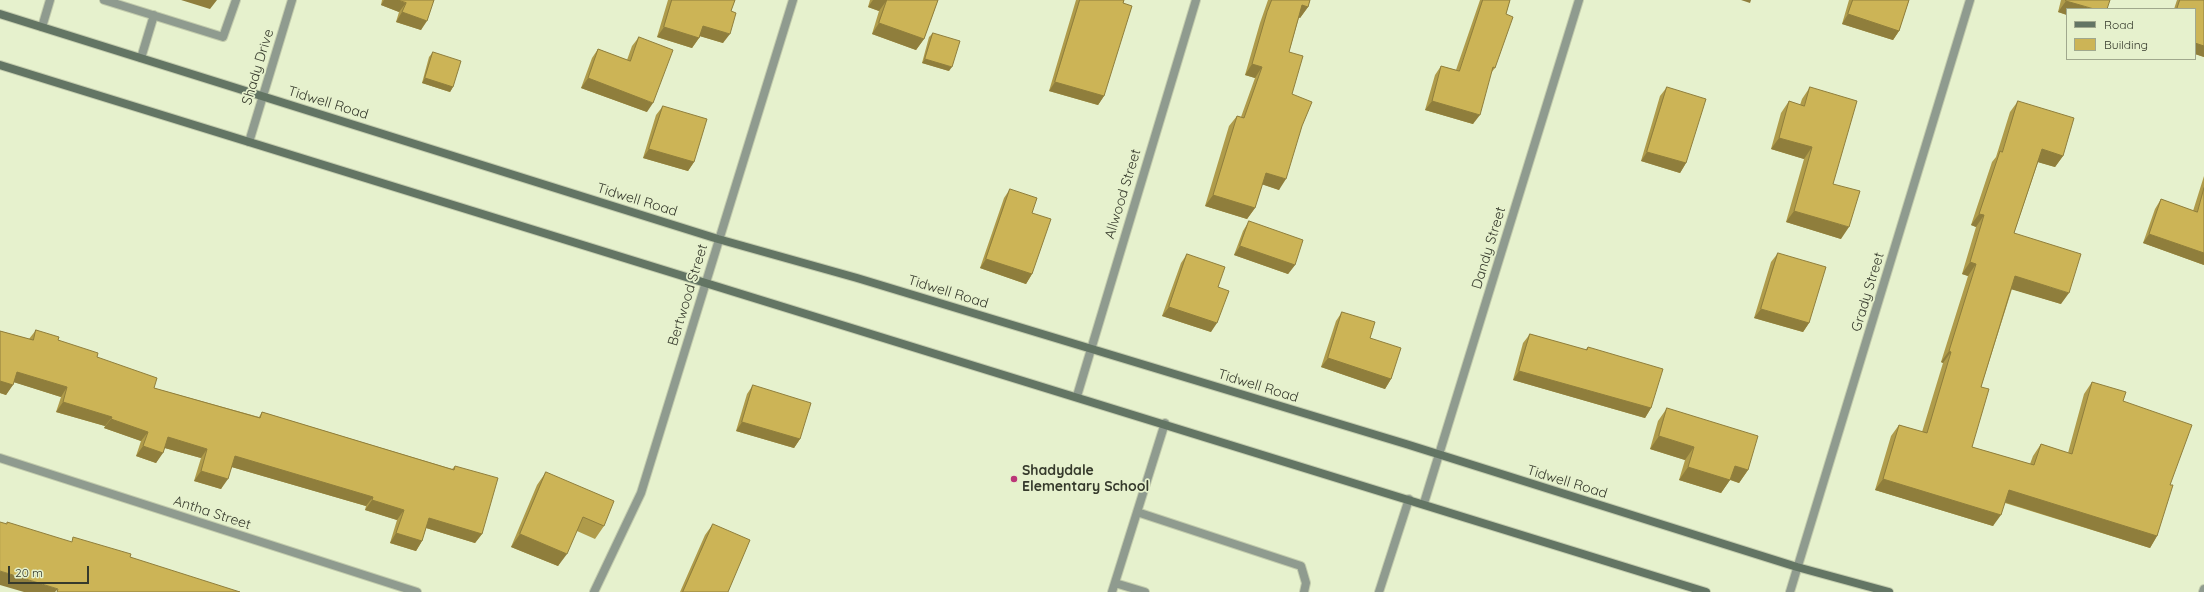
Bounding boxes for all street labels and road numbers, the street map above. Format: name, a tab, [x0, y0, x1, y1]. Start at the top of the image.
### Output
street label: Shady Drive	[239, 27, 277, 107]
street label: Tidwell Road	[286, 83, 370, 123]
street label: Allwood Street	[1101, 147, 1145, 241]
street label: Tidwell Road	[595, 180, 679, 220]
street label: Dandy Street	[1469, 205, 1509, 291]
street label: Bertwood Street	[665, 242, 711, 348]
street label: Grady Street	[1848, 250, 1888, 334]
street label: Tidwell Road	[906, 272, 990, 312]
street label: Tidwell Road	[1216, 366, 1300, 406]
street label: Tidwell Road	[1525, 462, 1609, 502]
street label: Antha Street	[171, 493, 253, 533]

